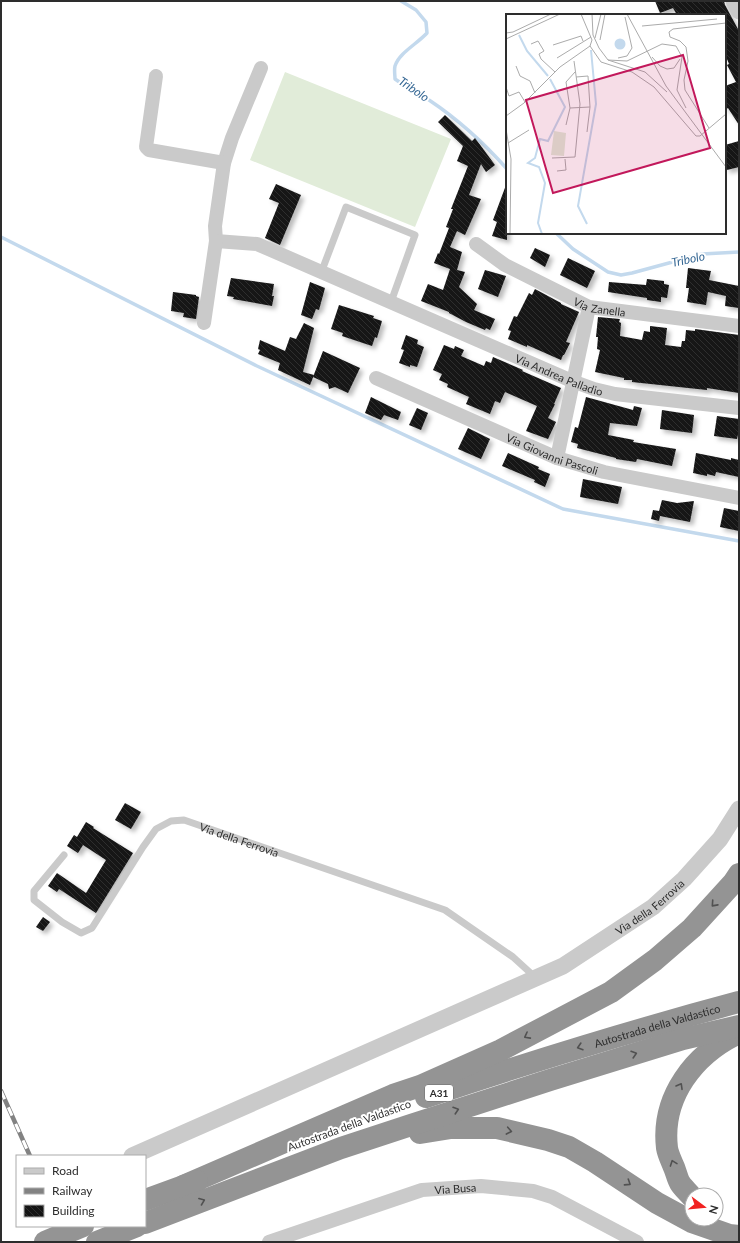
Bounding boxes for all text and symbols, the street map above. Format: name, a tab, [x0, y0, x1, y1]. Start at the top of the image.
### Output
inset map	[506, 14, 726, 234]
water label: Tribolo	[396, 73, 432, 105]
water label: Tribolo	[670, 248, 706, 270]
street label: Via Zanella	[572, 294, 626, 318]
street label: Via Andrea Palladio	[514, 351, 604, 397]
street label: Via Giovanni Pascoli	[505, 430, 600, 477]
street label: Via della Ferrovia	[198, 819, 281, 859]
street label: Via della Ferrovia	[612, 876, 686, 937]
one-way arrow	[712, 899, 719, 906]
street label: Autostrada della Valdastico	[592, 1001, 722, 1049]
one-way arrow	[524, 1031, 531, 1039]
one-way arrow	[577, 1042, 584, 1051]
one-way arrow	[630, 1050, 637, 1059]
one-way arrow	[675, 1083, 682, 1090]
road number: A31	[425, 1085, 453, 1101]
street label: Autostrada della Valdastico	[285, 1097, 413, 1153]
one-way arrow	[453, 1106, 460, 1115]
one-way arrow	[506, 1126, 513, 1134]
legend	[16, 1155, 146, 1227]
one-way arrow	[669, 1160, 677, 1167]
text: Road	[52, 1163, 79, 1178]
one-way arrow	[624, 1178, 631, 1186]
street label: Via Busa	[434, 1180, 477, 1196]
text: Railway	[52, 1183, 93, 1198]
north arrow	[684, 1187, 724, 1227]
one-way arrow	[198, 1197, 205, 1205]
text: Building	[52, 1203, 95, 1218]
text: N	[707, 1204, 722, 1216]

